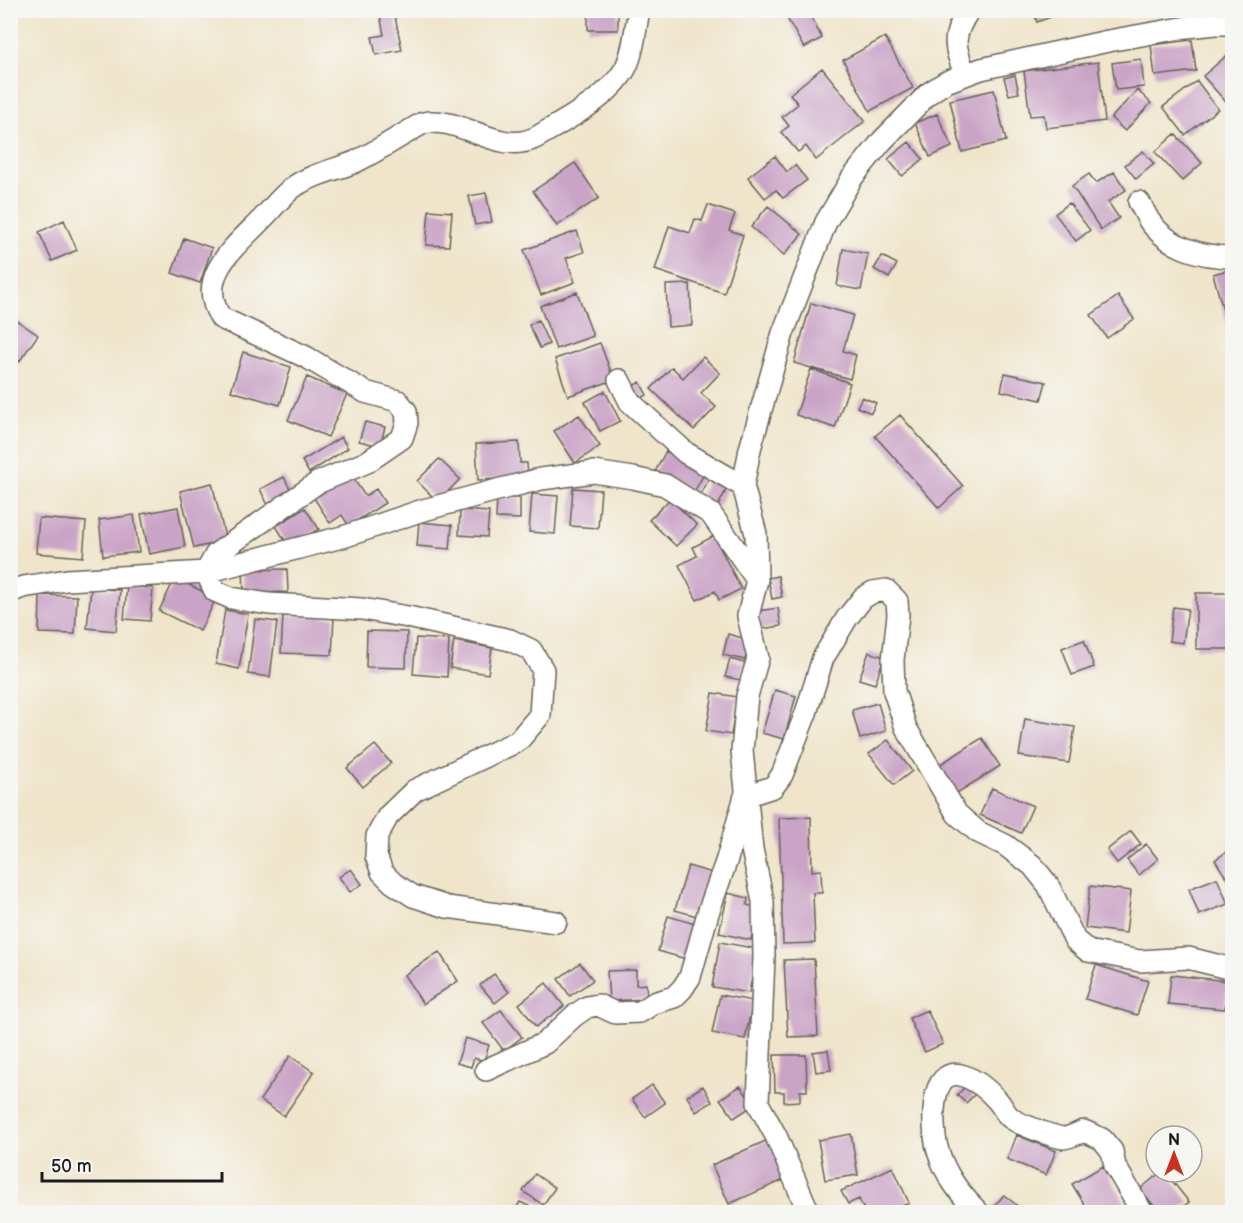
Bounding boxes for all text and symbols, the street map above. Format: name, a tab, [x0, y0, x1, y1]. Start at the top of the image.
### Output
north arrow	[1144, 1124, 1204, 1184]
text: N	[1168, 1131, 1180, 1150]
scale bar	[42, 1145, 222, 1183]
text: 50 m	[51, 1156, 92, 1177]

